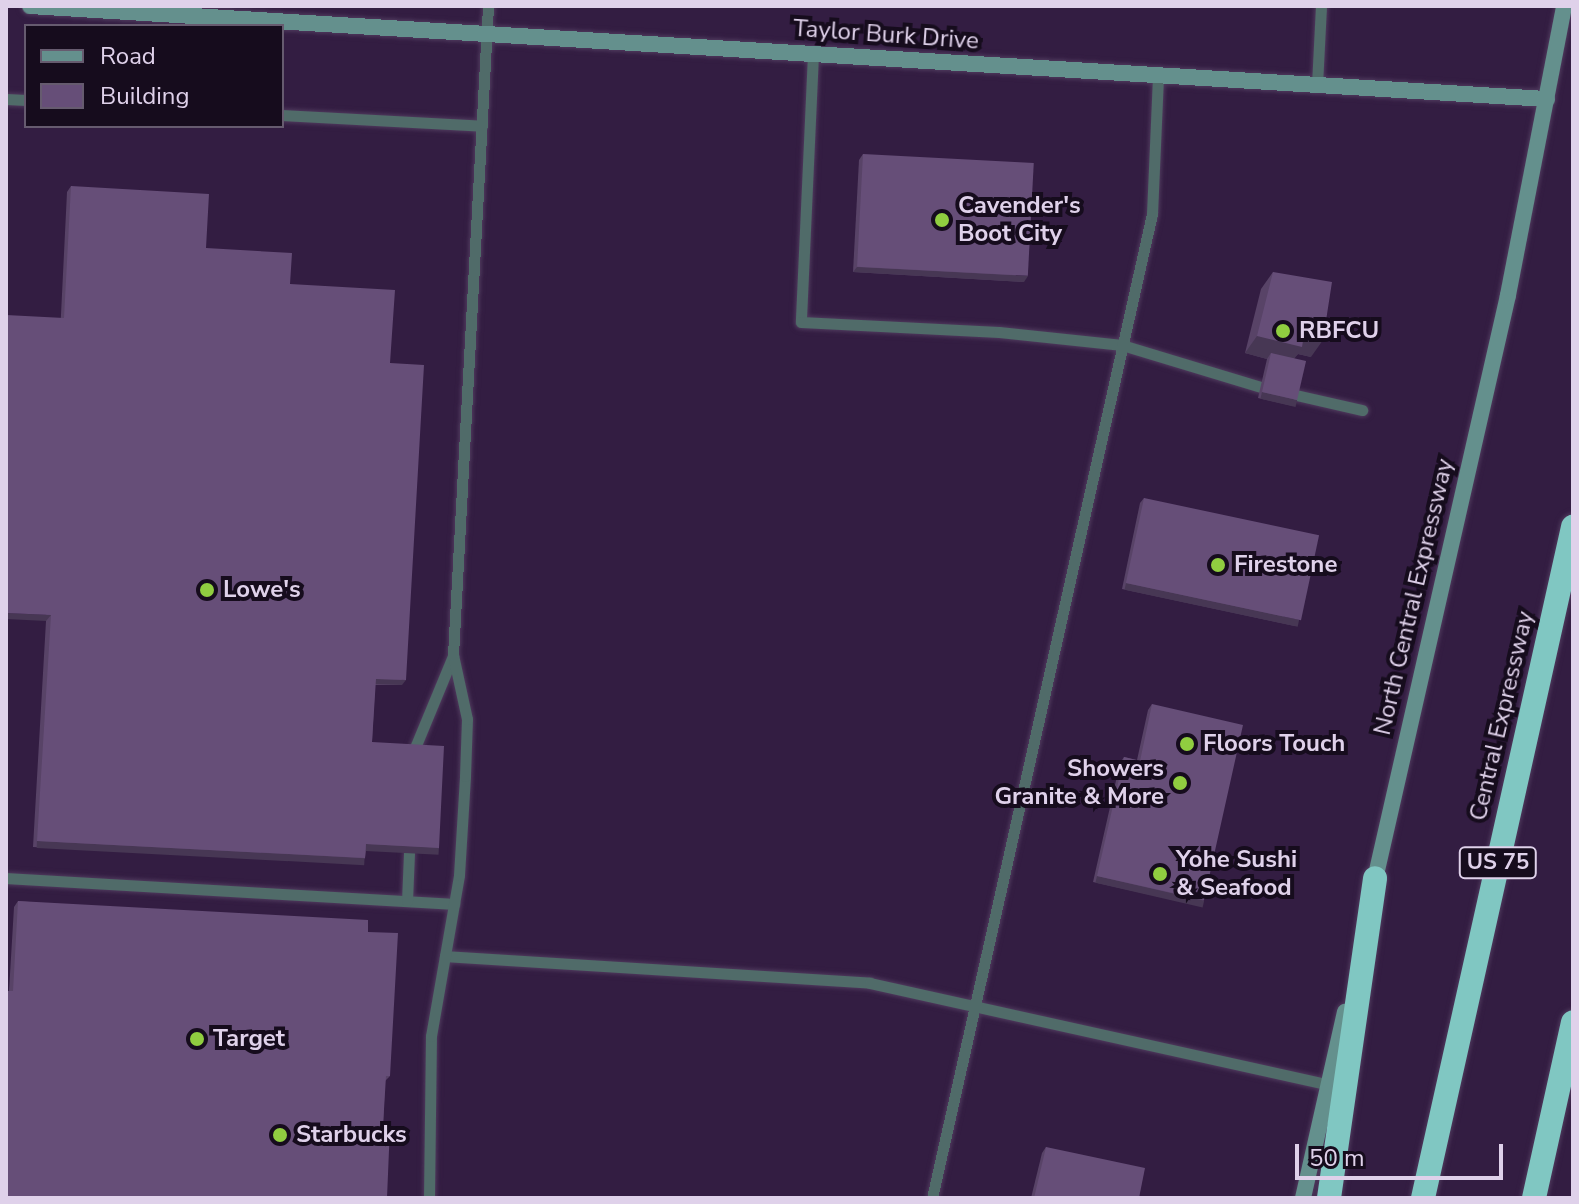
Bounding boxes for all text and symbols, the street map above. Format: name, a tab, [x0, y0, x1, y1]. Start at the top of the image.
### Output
street label: Taylor Burk Drive	[792, 14, 980, 56]
legend	[24, 24, 284, 128]
text: Road	[100, 40, 156, 72]
text: Building	[100, 80, 190, 112]
place label: Cavender's Boot City	[958, 192, 1081, 248]
marker: Cavender's Boot City	[933, 211, 951, 229]
place label: RBFCU	[1299, 317, 1379, 345]
marker: RBFCU	[1274, 322, 1292, 340]
street label: North Central Expressway	[1368, 456, 1460, 738]
place label: Firestone	[1234, 551, 1337, 579]
marker: Firestone	[1209, 556, 1227, 574]
place label: Lowe's	[223, 576, 301, 604]
marker: Lowe's	[198, 581, 216, 599]
street label: Central Expressway	[1464, 608, 1540, 824]
place label: Floors Touch	[1203, 730, 1345, 758]
marker: Floors Touch	[1178, 735, 1196, 753]
place label: Showers Granite & More	[994, 755, 1164, 811]
marker: Showers Granite & More	[1171, 774, 1189, 792]
road number: US 75	[1458, 845, 1538, 881]
place label: Yohe Sushi & Seafood	[1176, 846, 1297, 902]
marker: Yohe Sushi & Seafood	[1151, 865, 1169, 883]
place label: Target	[213, 1025, 285, 1053]
marker: Target	[188, 1030, 206, 1048]
place label: Starbucks	[296, 1121, 407, 1149]
marker: Starbucks	[271, 1126, 289, 1144]
scale bar	[1299, 1128, 1507, 1178]
text: 50 m	[1309, 1142, 1365, 1174]

